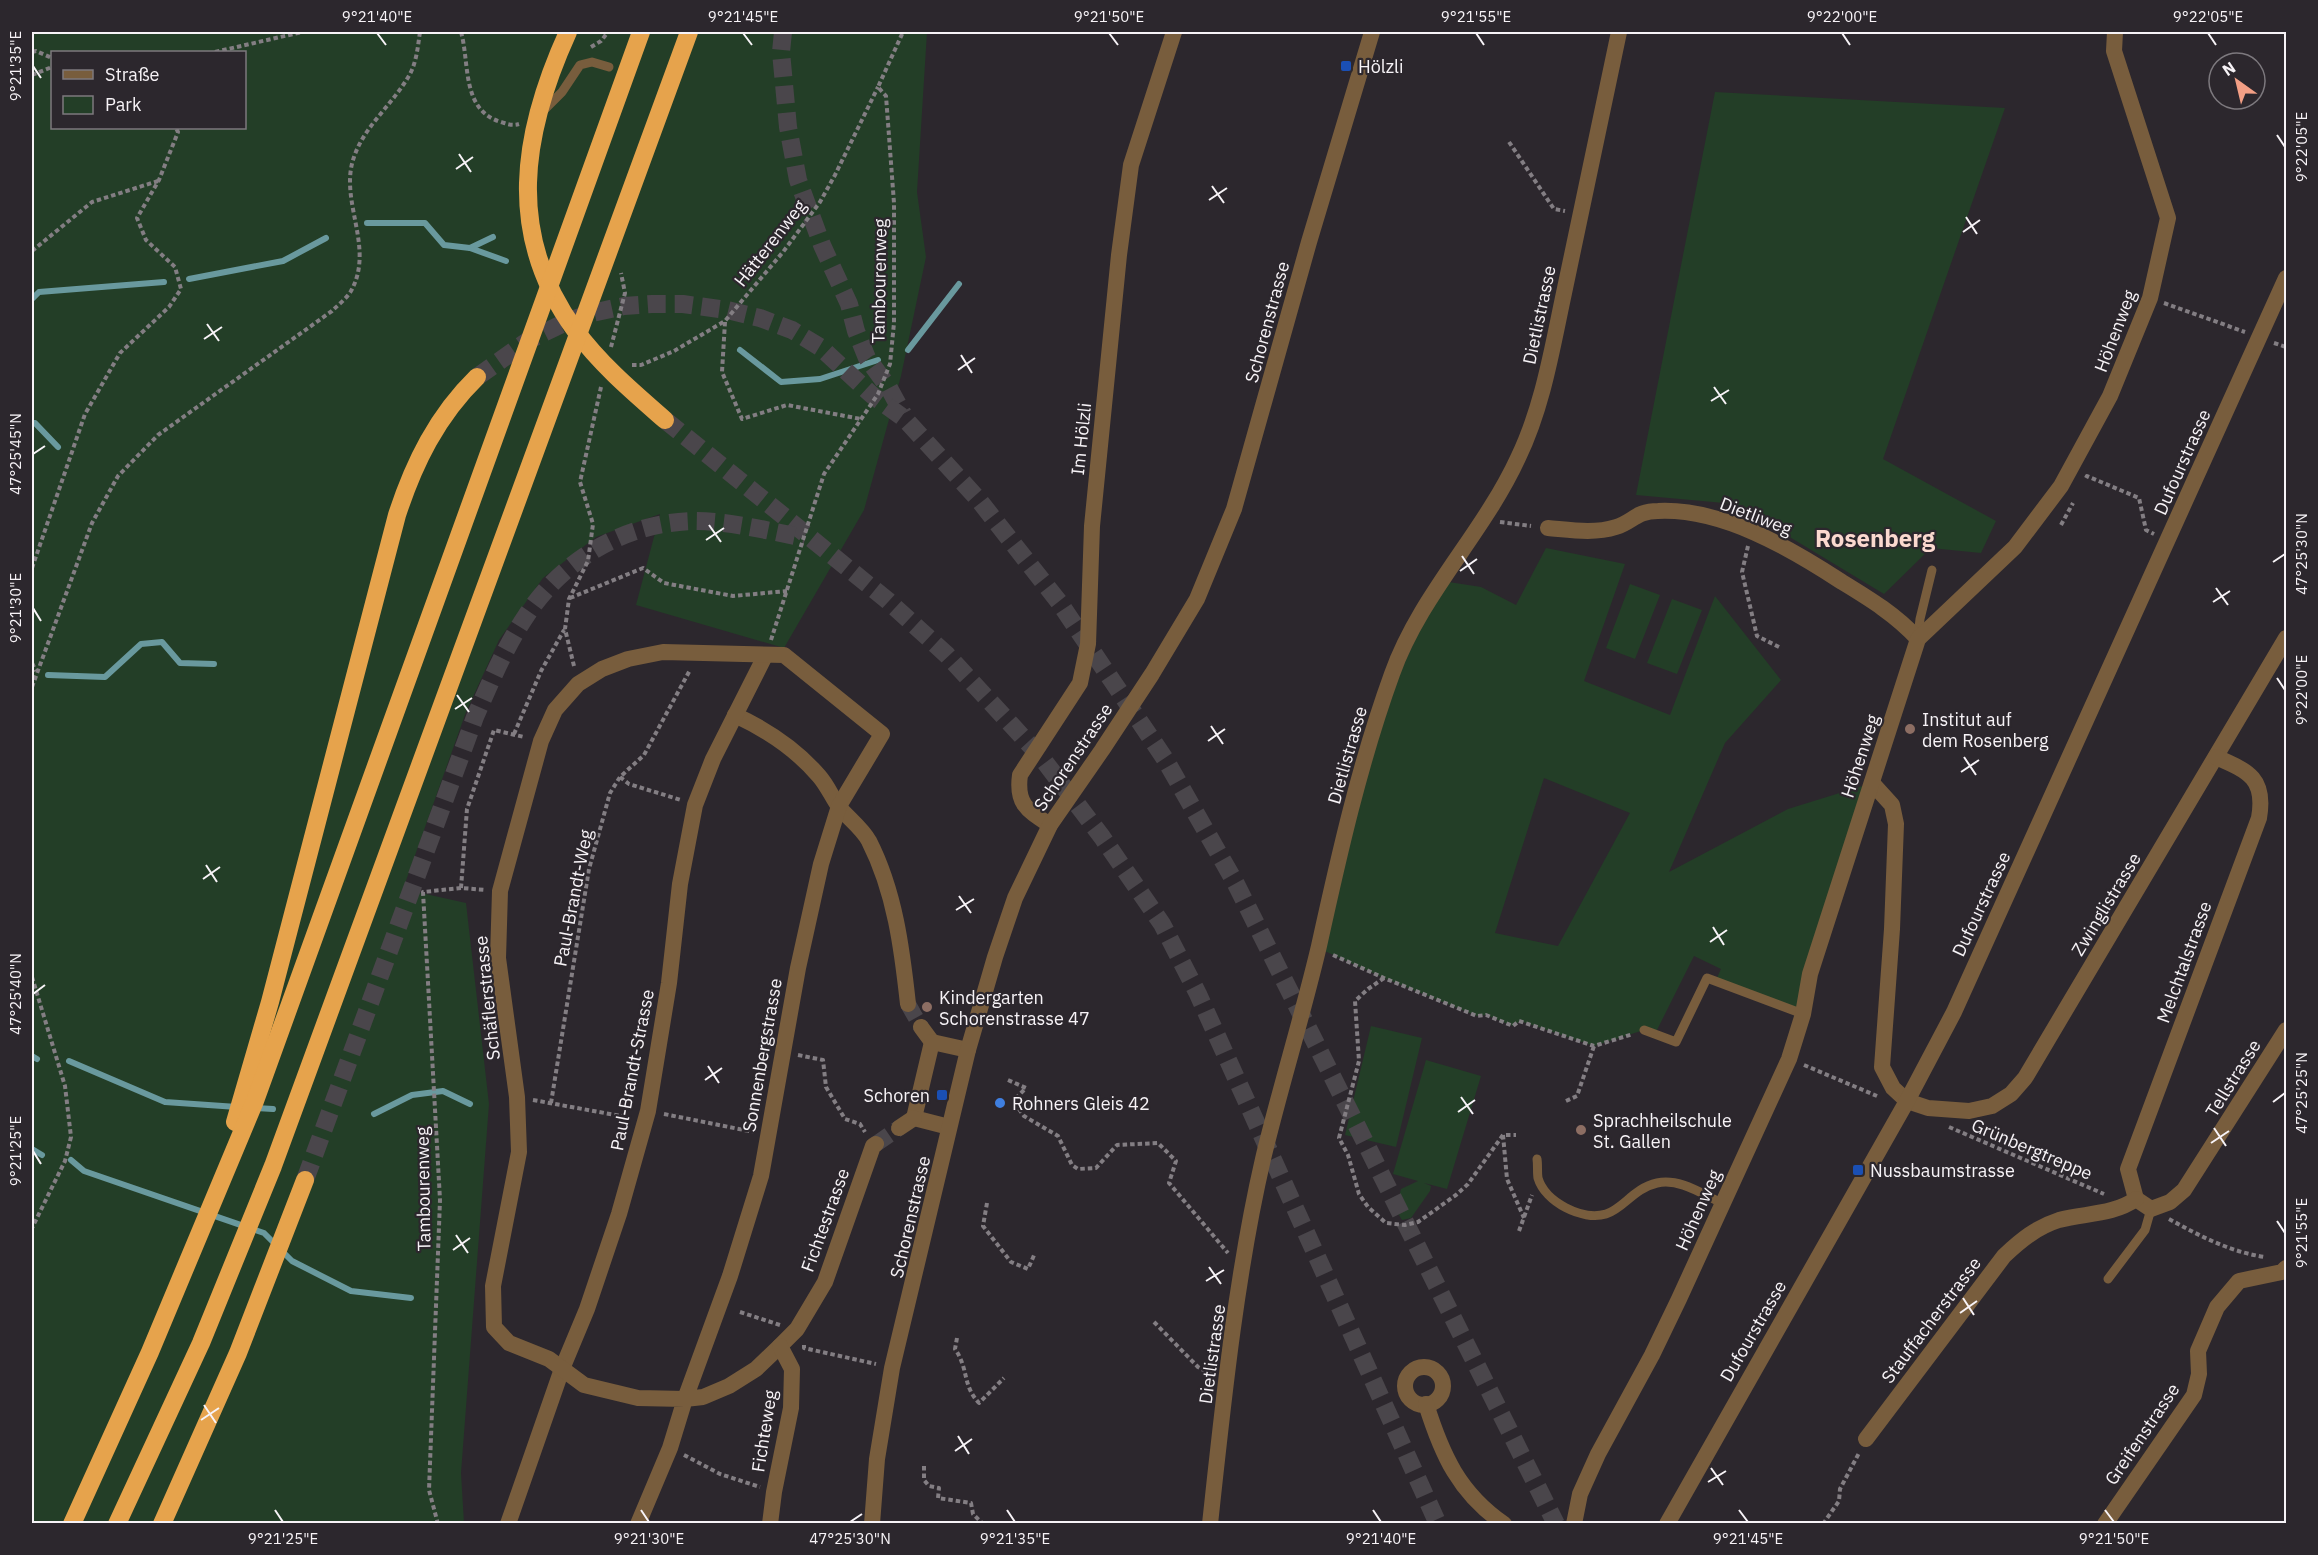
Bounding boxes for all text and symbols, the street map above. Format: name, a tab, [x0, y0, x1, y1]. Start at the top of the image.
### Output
text: 9°21'40"E	[342, 7, 412, 26]
text: 9°21'45"E	[708, 7, 778, 26]
text: 9°21'50"E	[1074, 7, 1144, 26]
text: 9°21'55"E	[1441, 7, 1511, 26]
text: 9°22'00"E	[1807, 7, 1877, 26]
text: 9°22'05"E	[2173, 7, 2243, 26]
text: 9°21'35"E	[6, 31, 25, 101]
legend	[51, 51, 246, 129]
north arrow	[2207, 51, 2267, 111]
place label: Hölzli	[1358, 55, 1403, 78]
text: N	[2218, 57, 2239, 80]
marker: Hölzli	[1339, 59, 1353, 73]
text: Straße	[105, 63, 159, 86]
text: Park	[105, 93, 142, 116]
text: 9°22'05"E	[2292, 112, 2311, 182]
street label: Hätterenweg	[729, 194, 811, 291]
street label: Tambourenweg	[866, 218, 892, 344]
street label: Schorenstrasse	[1240, 259, 1294, 385]
street label: Dietlistrasse	[1517, 263, 1561, 367]
street label: Höhenweg	[2089, 286, 2141, 375]
street label: Im Hölzli	[1066, 402, 1096, 476]
street label: Dufourstrasse	[2148, 405, 2216, 518]
text: 47°25'45"N	[6, 413, 25, 495]
street label: Dietliweg	[1717, 492, 1796, 540]
text: 47°25'30"N	[2292, 513, 2311, 595]
district label: Rosenberg	[1815, 522, 1936, 554]
text: 9°21'30"E	[6, 573, 25, 643]
text: 9°22'00"E	[2292, 655, 2311, 725]
street label: Schorenstrasse	[1029, 699, 1118, 815]
street label: Dietlistrasse	[1322, 703, 1372, 807]
place label: Institut auf dem Rosenberg	[1922, 708, 2049, 752]
street label: Höhenweg	[1836, 711, 1884, 801]
marker: Institut auf dem Rosenberg	[1903, 722, 1917, 736]
street label: Paul-Brandt-Weg	[548, 827, 598, 968]
street label: Dufourstrasse	[1947, 848, 2015, 960]
street label: Zwinglistrasse	[2066, 848, 2146, 960]
street label: Melchtalstrasse	[2151, 898, 2217, 1026]
street label: Schäflerstrasse	[469, 935, 505, 1061]
text: 47°25'40"N	[6, 953, 25, 1035]
street label: Sonnenbergstrasse	[737, 976, 787, 1134]
place label: Kindergarten Schorenstrasse 47	[939, 986, 1090, 1030]
street label: Paul-Brandt-Strasse	[605, 987, 659, 1153]
marker: Kindergarten Schorenstrasse 47	[920, 1000, 934, 1014]
street label: Tellstrasse	[2200, 1035, 2266, 1121]
text: 47°25'25"N	[2292, 1052, 2311, 1134]
place label: Schoren	[864, 1084, 930, 1107]
marker: Schoren	[935, 1088, 949, 1102]
place label: Rohners Gleis 42	[1012, 1092, 1150, 1115]
marker: Rohners Gleis 42	[993, 1096, 1007, 1110]
place label: Sprachheilschule St. Gallen	[1593, 1109, 1732, 1153]
street label: Grünbergtreppe	[1968, 1113, 2096, 1185]
text: 9°21'25"E	[6, 1116, 25, 1186]
marker: Sprachheilschule St. Gallen	[1574, 1123, 1588, 1137]
street label: Tambourenweg	[410, 1126, 436, 1252]
street label: Schorenstrasse	[885, 1153, 935, 1280]
place label: Nussbaumstrasse	[1870, 1159, 2015, 1182]
marker: Nussbaumstrasse	[1851, 1163, 1865, 1177]
street label: Fichtestrasse	[796, 1165, 854, 1275]
street label: Höhenweg	[1670, 1166, 1726, 1254]
text: 9°21'55"E	[2292, 1198, 2311, 1268]
street label: Stauffacherstrasse	[1876, 1252, 1986, 1388]
street label: Dufourstrasse	[1715, 1276, 1791, 1386]
street label: Dietlistrasse	[1194, 1302, 1230, 1405]
street label: Greifenstrasse	[2100, 1379, 2185, 1489]
street label: Fichteweg	[746, 1388, 782, 1474]
text: 9°21'25"E	[248, 1529, 318, 1548]
text: 9°21'30"E	[614, 1529, 684, 1548]
text: 47°25'30"N	[809, 1529, 891, 1548]
text: 9°21'35"E	[980, 1529, 1050, 1548]
text: 9°21'40"E	[1346, 1529, 1416, 1548]
text: 9°21'45"E	[1713, 1529, 1783, 1548]
text: 9°21'50"E	[2079, 1529, 2149, 1548]

